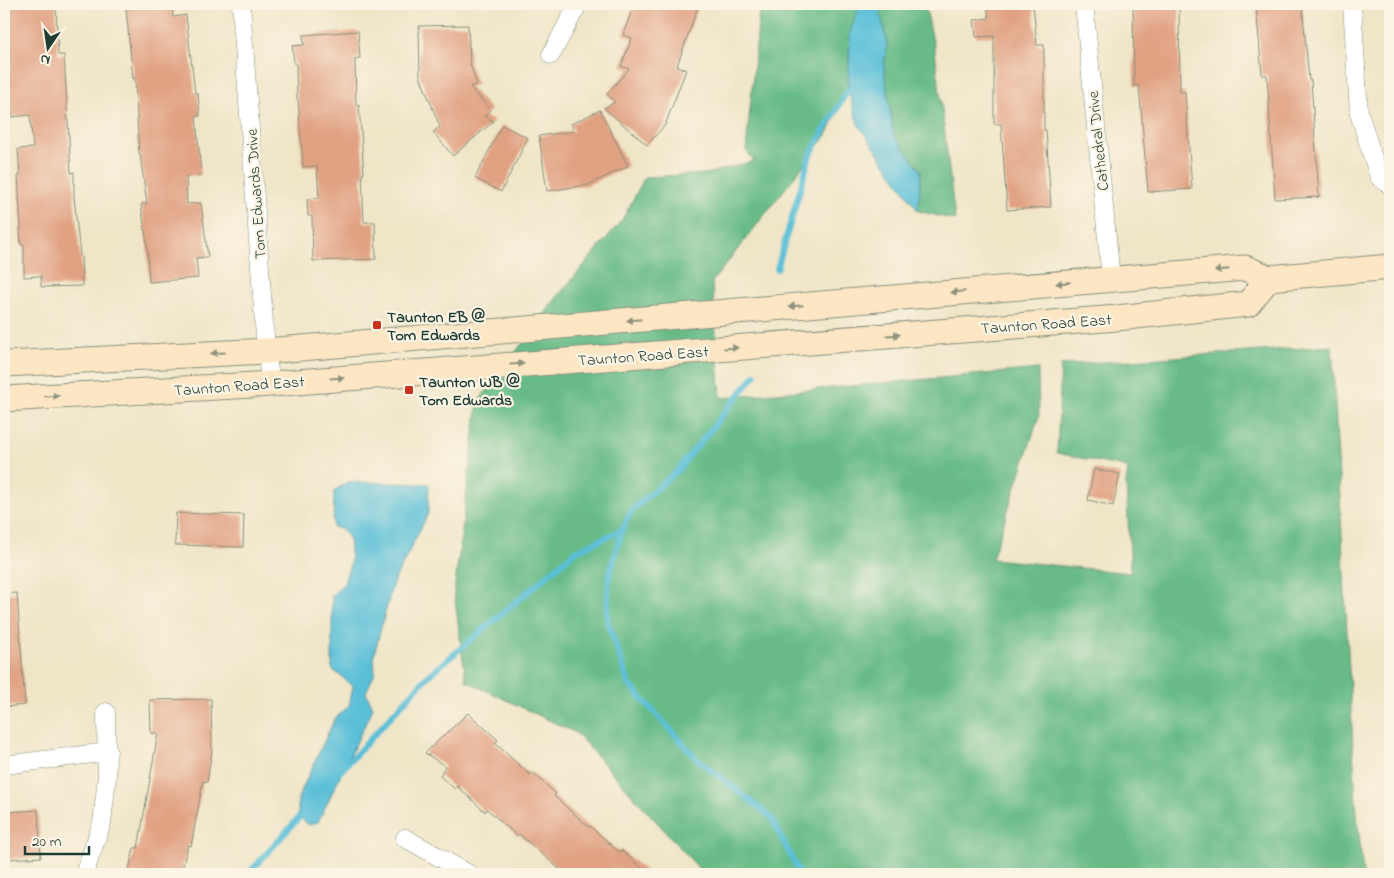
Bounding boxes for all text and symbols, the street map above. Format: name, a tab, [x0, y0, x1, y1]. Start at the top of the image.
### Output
north arrow	[22, 22, 72, 72]
text: N	[38, 48, 52, 70]
street label: Cathedral Drive	[1082, 89, 1116, 192]
street label: Tom Edwards Drive	[240, 127, 274, 260]
one-way arrow	[1214, 266, 1230, 274]
one-way arrow	[1054, 279, 1070, 287]
one-way arrow	[950, 289, 966, 297]
one-way arrow	[788, 302, 804, 310]
place label: Taunton EB @ Tom Edwards	[387, 306, 485, 348]
street label: Taunton Road East	[980, 308, 1113, 342]
one-way arrow	[626, 316, 642, 324]
marker: Taunton EB @ Tom Edwards	[371, 319, 383, 331]
one-way arrow	[885, 331, 901, 339]
street label: Taunton Road East	[577, 340, 710, 374]
one-way arrow	[723, 343, 739, 351]
one-way arrow	[209, 350, 225, 358]
one-way arrow	[509, 360, 525, 368]
street label: Taunton Road East	[173, 370, 306, 404]
place label: Taunton WB @ Tom Edwards	[419, 371, 520, 413]
one-way arrow	[329, 374, 345, 382]
marker: Taunton WB @ Tom Edwards	[403, 384, 415, 396]
one-way arrow	[45, 392, 61, 400]
scale bar	[25, 823, 89, 855]
text: 20 m	[32, 831, 62, 853]

